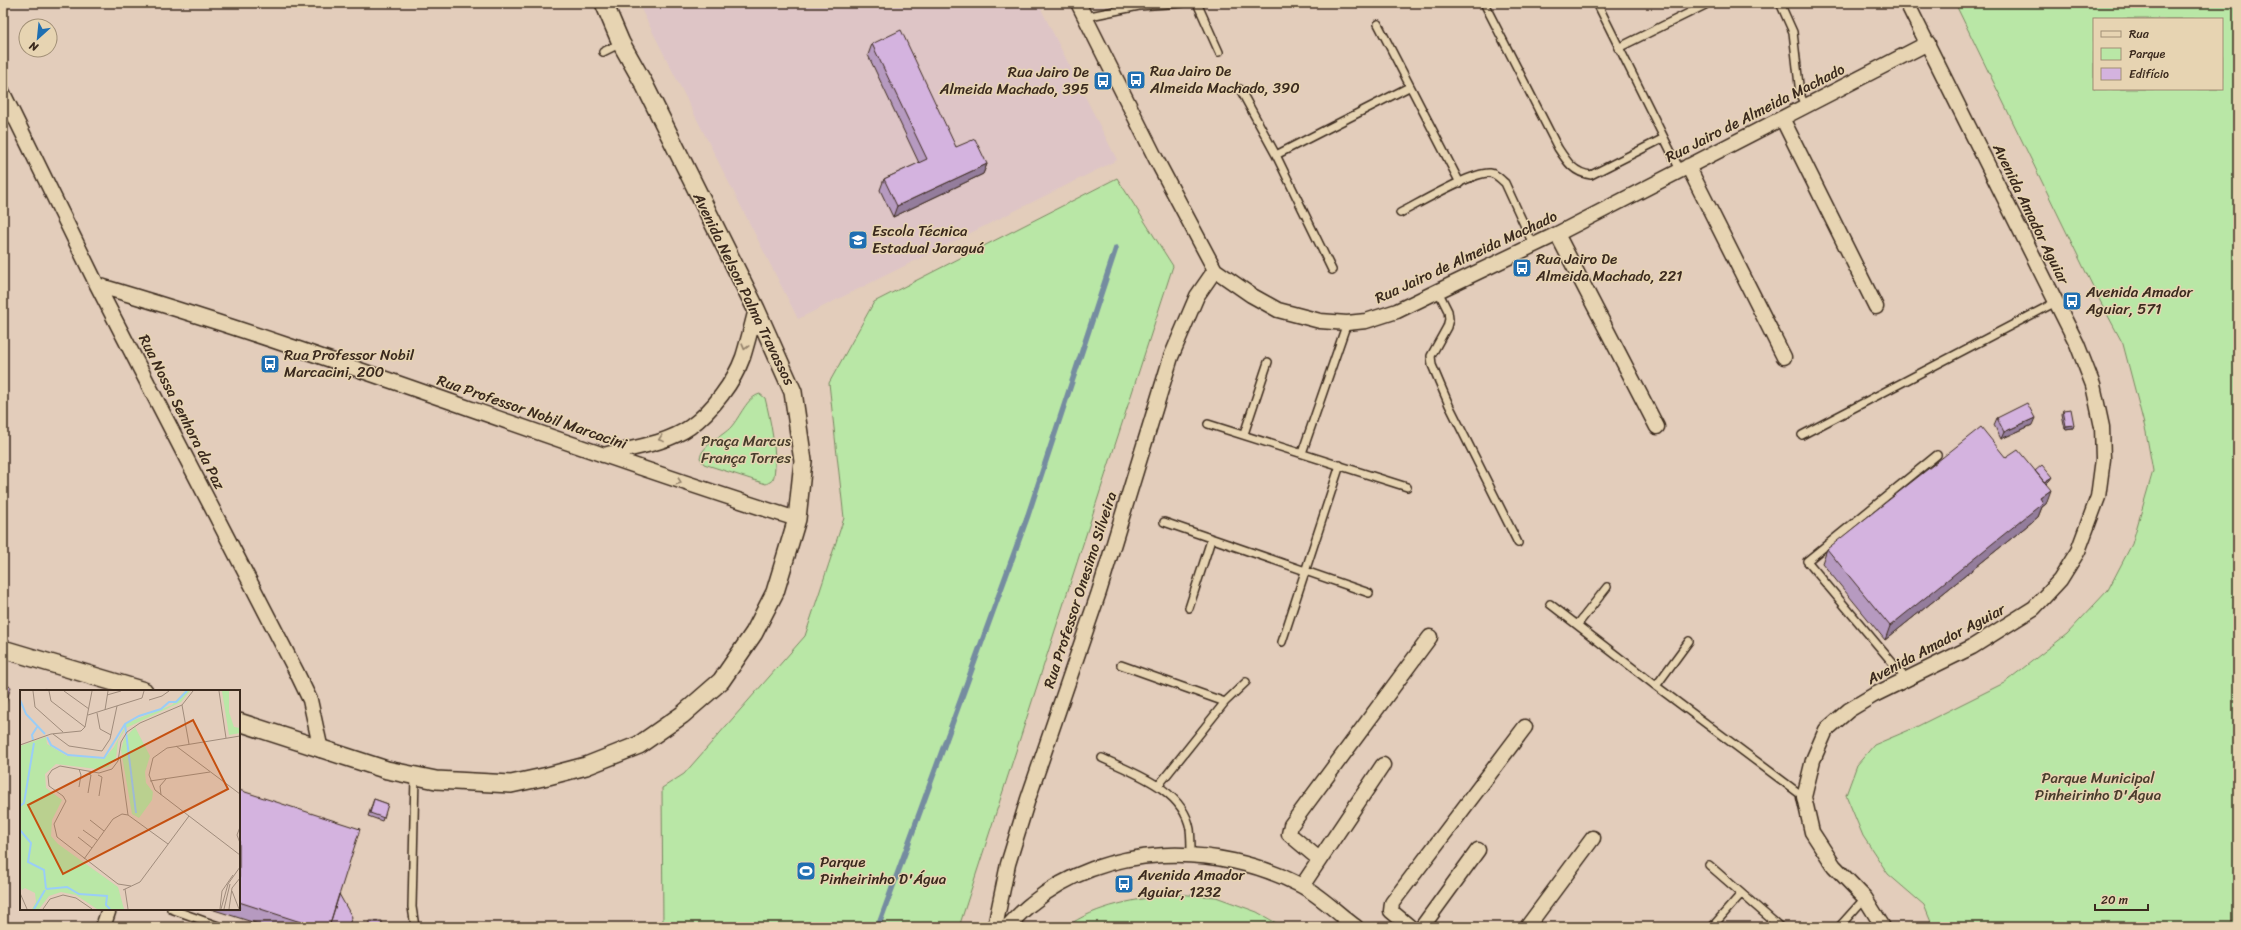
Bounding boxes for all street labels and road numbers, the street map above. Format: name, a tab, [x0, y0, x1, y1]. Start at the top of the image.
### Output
street label: Rua Jairo de Almeida Machado	[1661, 56, 1850, 170]
street label: Avenida Amador Aguiar	[1985, 138, 2077, 290]
street label: Avenida Nelson Palma Travassos	[685, 187, 802, 390]
street label: Rua Jairo de Almeida Machado	[1370, 203, 1562, 311]
street label: Rua Nossa Senhora da Paz	[131, 330, 233, 495]
street label: Rua Professor Nobil Marcacini	[433, 367, 631, 457]
street label: Rua Professor Onesimo Silveira	[1036, 488, 1124, 692]
street label: Avenida Amador Aguiar	[1861, 596, 2011, 692]

